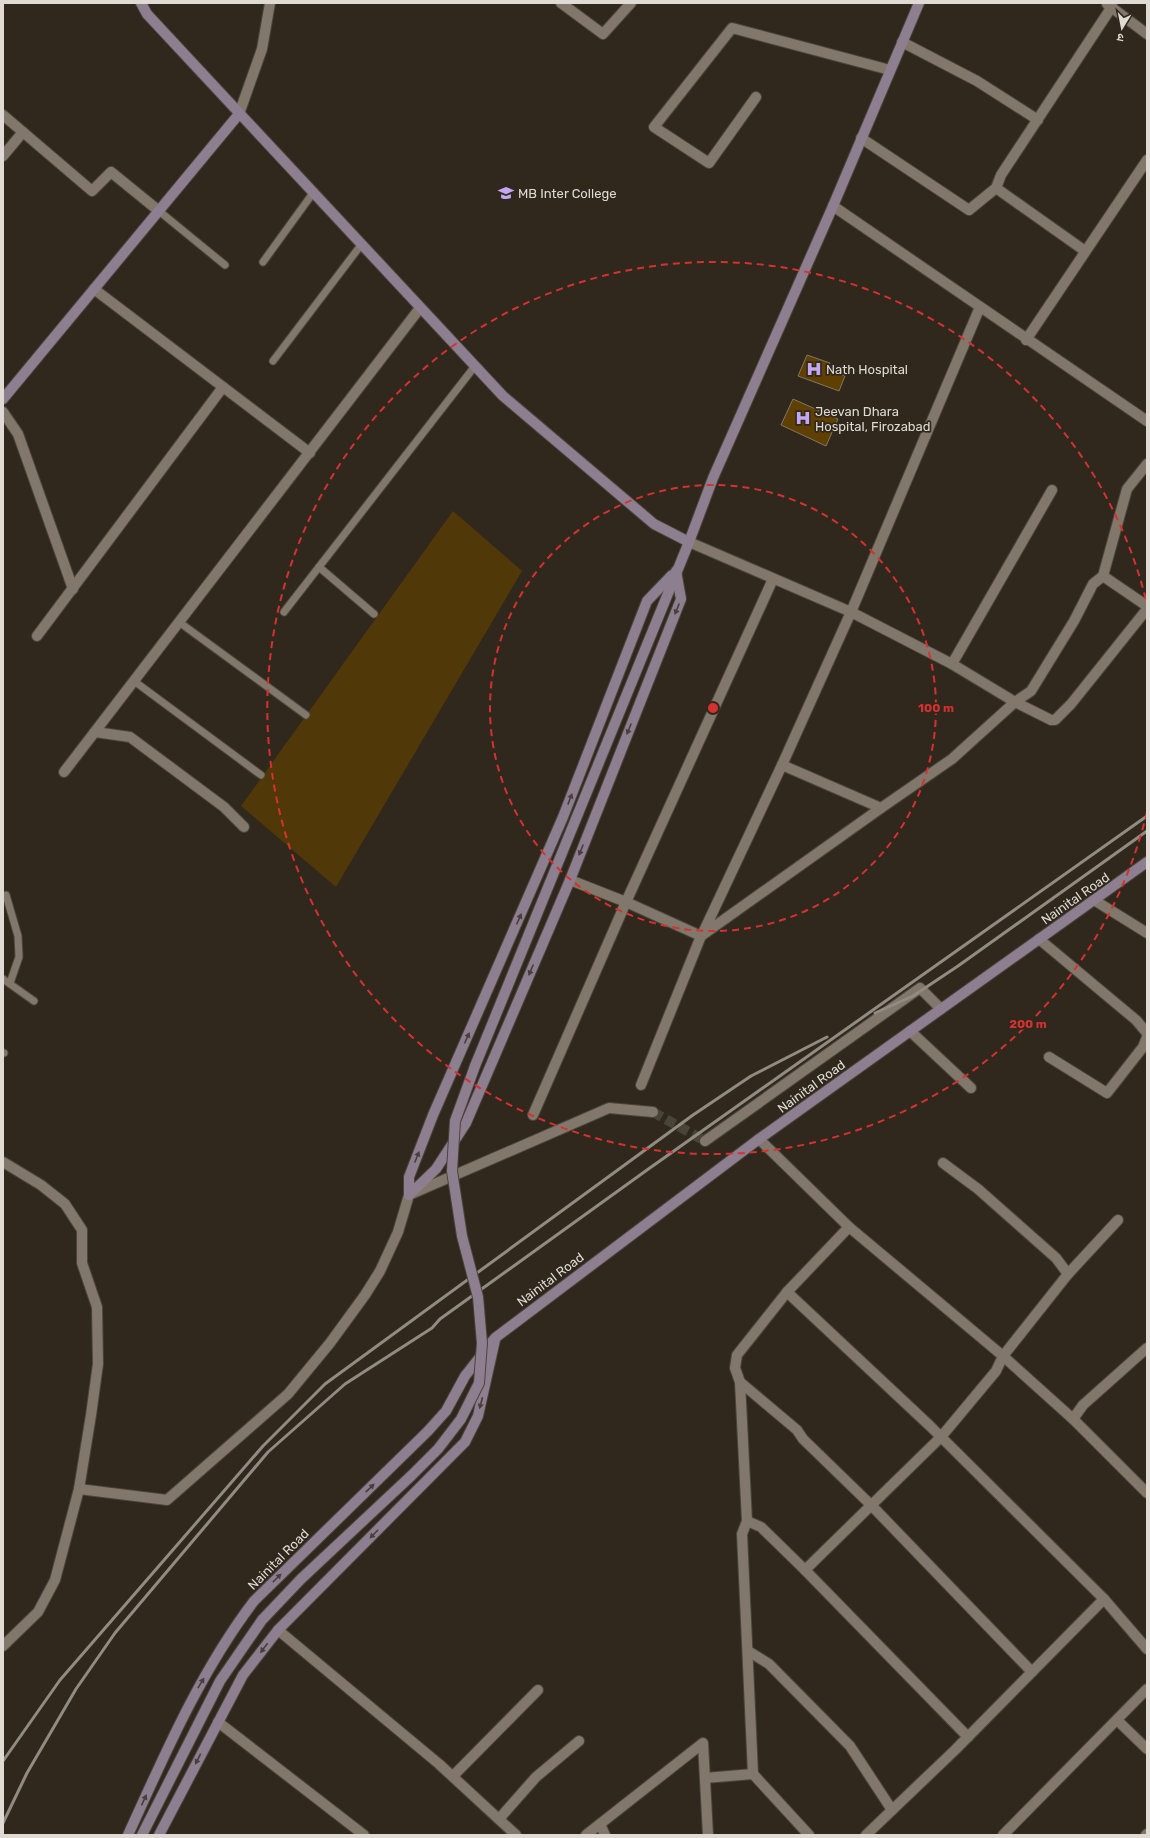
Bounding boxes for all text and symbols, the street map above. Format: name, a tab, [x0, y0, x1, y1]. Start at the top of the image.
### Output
north arrow	[1102, 8, 1142, 48]
text: उ	[1115, 30, 1125, 44]
school or university icon: MB Inter College	[497, 184, 515, 202]
place label: MB Inter College	[518, 186, 616, 202]
hospital icon: Nath Hospital	[805, 360, 823, 378]
place label: Nath Hospital	[826, 362, 908, 377]
place label: Jeevan Dhara Hospital, Firozabad	[815, 404, 931, 434]
hospital icon: Jeevan Dhara Hospital, Firozabad	[794, 409, 812, 427]
one-way arrow	[673, 603, 679, 615]
centre of rings	[706, 701, 720, 715]
text: 100 m	[918, 701, 954, 715]
one-way arrow	[626, 724, 632, 735]
one-way arrow	[568, 793, 574, 805]
one-way arrow	[578, 845, 584, 857]
street label: Nainital Road	[1038, 869, 1112, 927]
one-way arrow	[516, 913, 522, 924]
one-way arrow	[528, 965, 534, 977]
text: 200 m	[1009, 1017, 1047, 1031]
one-way arrow	[464, 1032, 470, 1043]
street label: Nainital Road	[775, 1057, 848, 1116]
one-way arrow	[414, 1151, 420, 1163]
street label: Nainital Road	[514, 1249, 587, 1309]
one-way arrow	[478, 1397, 484, 1409]
one-way arrow	[365, 1483, 375, 1493]
street label: Nainital Road	[245, 1526, 312, 1593]
one-way arrow	[369, 1529, 379, 1539]
one-way arrow	[272, 1573, 282, 1583]
one-way arrow	[260, 1642, 269, 1653]
one-way arrow	[197, 1678, 205, 1688]
one-way arrow	[195, 1754, 202, 1765]
one-way arrow	[141, 1794, 147, 1805]

